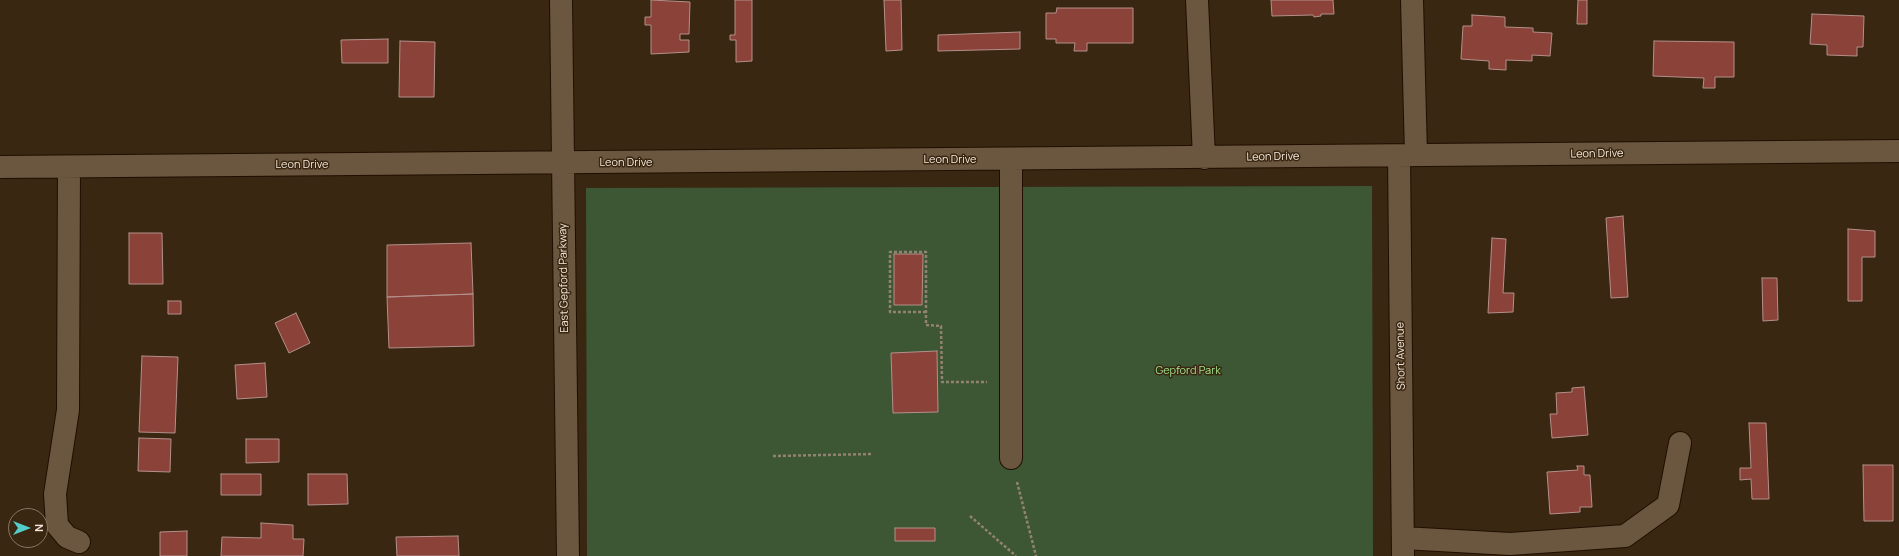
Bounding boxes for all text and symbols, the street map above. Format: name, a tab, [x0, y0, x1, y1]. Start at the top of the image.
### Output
street label: Leon Drive	[1570, 147, 1624, 161]
street label: Leon Drive	[1246, 150, 1300, 164]
street label: Leon Drive	[923, 153, 977, 167]
street label: Leon Drive	[599, 156, 653, 170]
street label: Leon Drive	[275, 158, 329, 172]
street label: East Gepford Parkway	[556, 223, 572, 333]
street label: Short Avenue	[1394, 322, 1408, 390]
park label: Gepford Park	[1155, 364, 1221, 378]
north arrow	[8, 508, 48, 548]
text: N	[32, 524, 47, 532]

